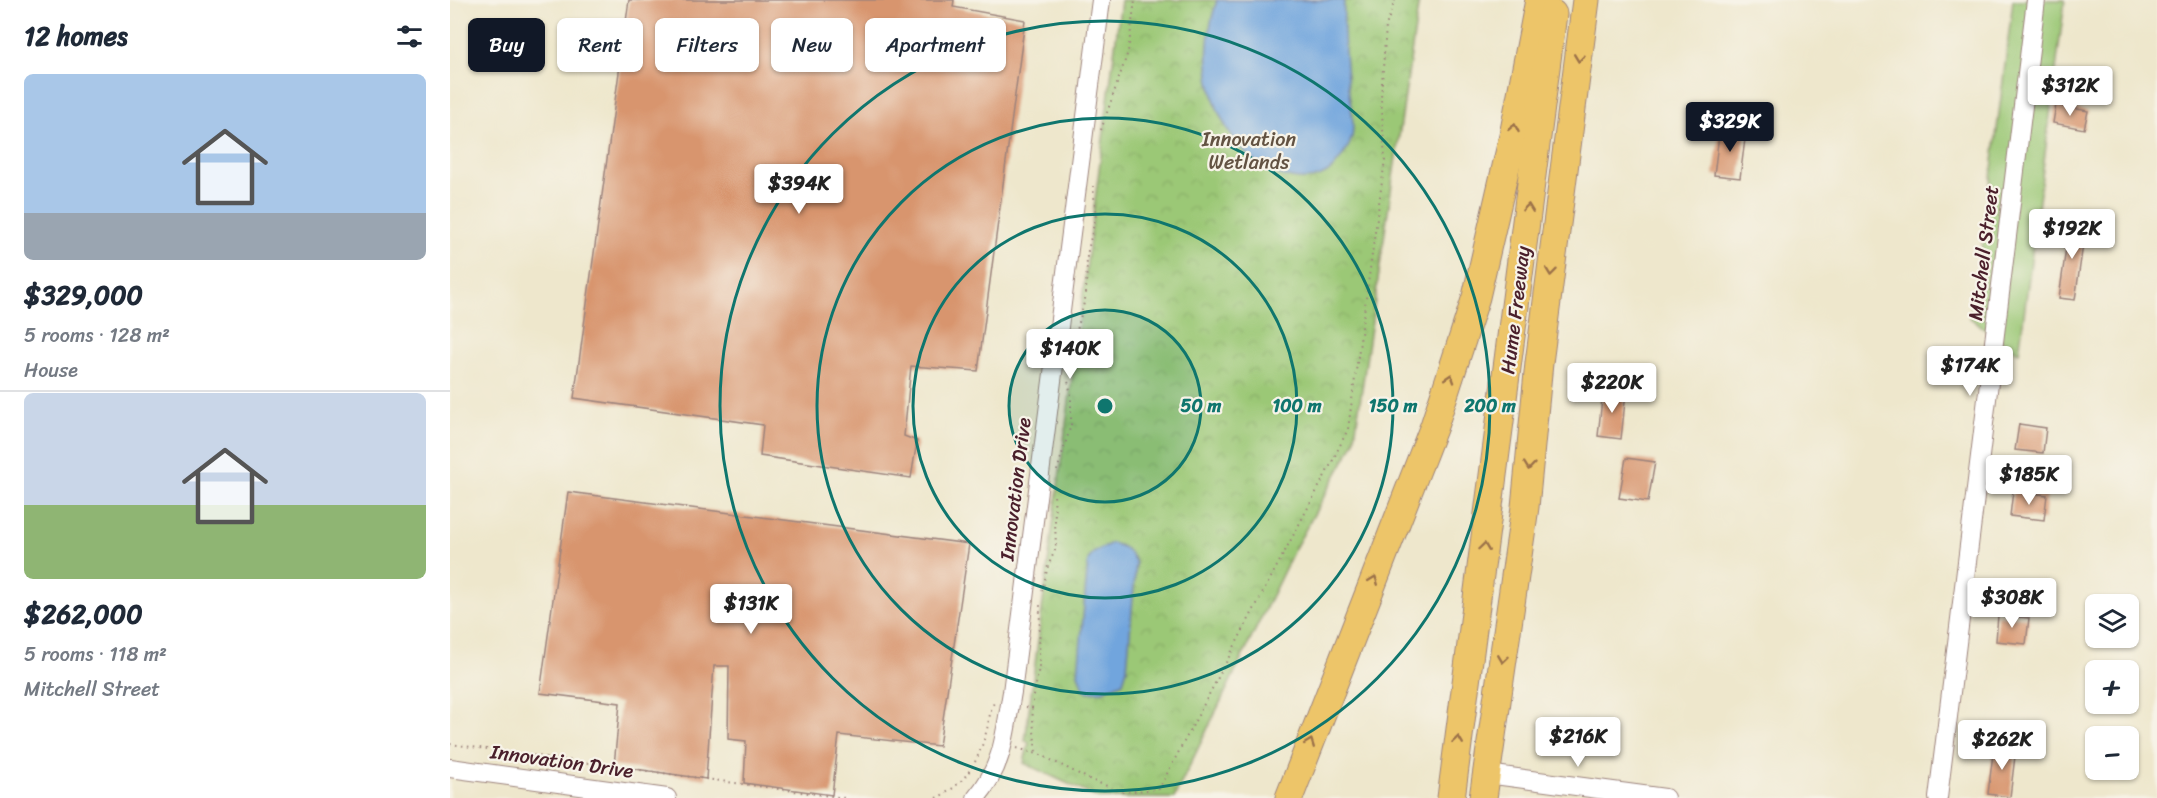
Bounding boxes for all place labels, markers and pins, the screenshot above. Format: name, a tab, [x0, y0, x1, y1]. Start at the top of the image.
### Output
pin: $312K	[2028, 66, 2112, 117]
pin: $329K	[1688, 102, 1772, 153]
pin: $394K	[757, 164, 841, 215]
pin: $192K	[2030, 209, 2114, 260]
pin: $140K	[1028, 329, 1112, 380]
pin: $174K	[1928, 346, 2012, 397]
pin: $220K	[1570, 363, 1654, 414]
centre of rings	[1095, 396, 1115, 416]
pin: $185K	[1987, 455, 2071, 506]
pin: $308K	[1970, 578, 2054, 629]
pin: $131K	[709, 584, 793, 635]
pin: $216K	[1536, 717, 1620, 768]
pin: $262K	[1960, 720, 2044, 771]

